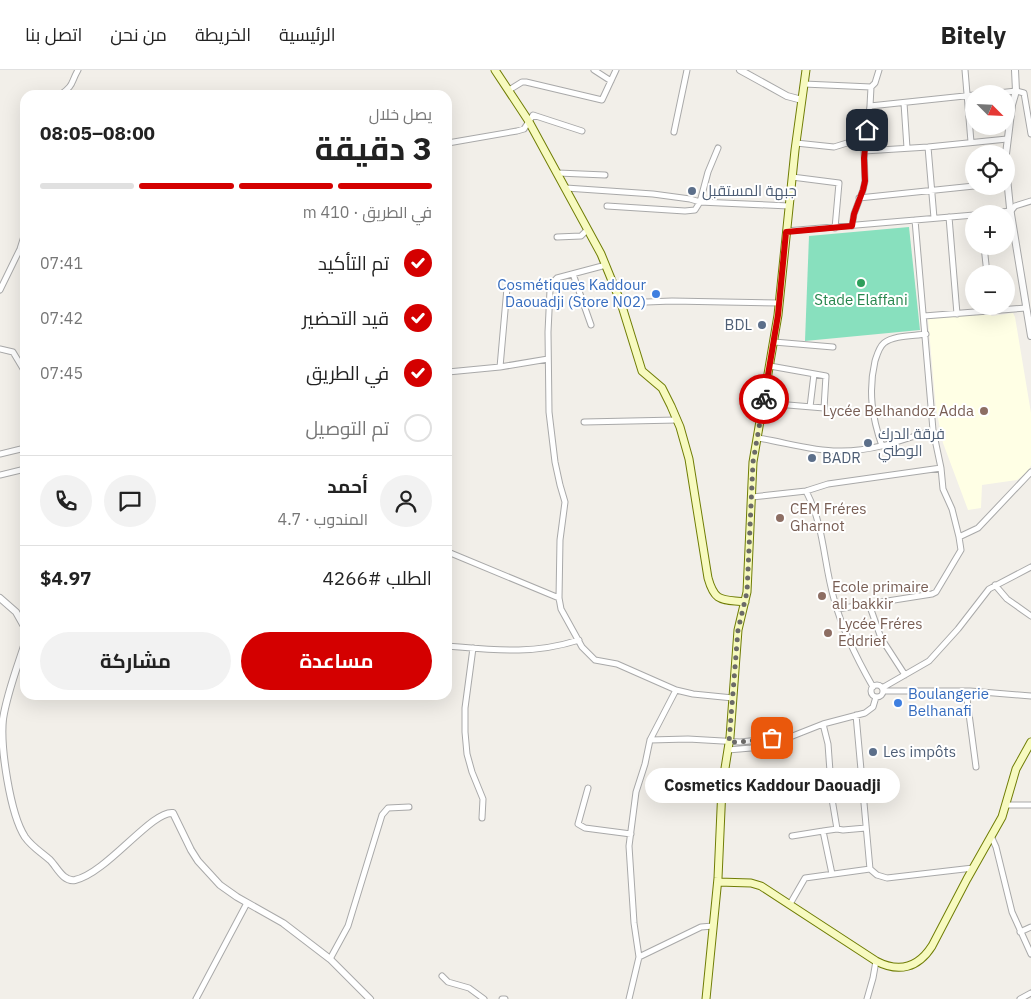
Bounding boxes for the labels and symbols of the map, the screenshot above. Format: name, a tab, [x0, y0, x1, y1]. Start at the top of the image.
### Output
north arrow	[965, 85, 1015, 135]
pin	[846, 109, 888, 151]
place label: جبهة المستقبل	[702, 181, 797, 201]
marker: جبهة المستقبل	[686, 185, 698, 197]
place label: Cosmétiques Kaddour Daouadji (Store N02)	[497, 275, 646, 311]
marker: Stade Elaffani	[855, 277, 867, 289]
marker: Cosmétiques Kaddour Daouadji (Store N02)	[650, 288, 662, 300]
place label: Stade Elaffani	[814, 290, 908, 309]
place label: BDL	[725, 315, 752, 334]
marker: BDL	[756, 319, 768, 331]
courier	[739, 374, 789, 424]
place label: Lycée Belhandoz Adda	[822, 401, 974, 420]
marker: Lycée Belhandoz Adda	[978, 405, 990, 417]
place label: فرقة الدرك الوطني	[878, 424, 945, 463]
marker: فرقة الدرك الوطني	[862, 437, 874, 449]
place label: BADR	[822, 448, 861, 467]
marker: BADR	[806, 452, 818, 464]
place label: CEM Fréres Gharnot	[790, 499, 867, 535]
marker: CEM Fréres Gharnot	[774, 512, 786, 524]
place label: Ecole primaire ali bakkir	[832, 577, 929, 613]
marker: Ecole primaire ali bakkir	[816, 590, 828, 602]
place label: Lycée Fréres Eddrief	[838, 614, 923, 650]
marker: Lycée Fréres Eddrief	[822, 627, 834, 639]
place label: Boulangerie Belhanafi	[908, 684, 989, 720]
marker: Boulangerie Belhanafi	[892, 697, 904, 709]
pin	[751, 717, 793, 759]
place label: Les impôts	[883, 742, 956, 761]
marker: Les impôts	[867, 746, 879, 758]
callout: Cosmetics Kaddour Daouadji	[644, 768, 900, 803]

